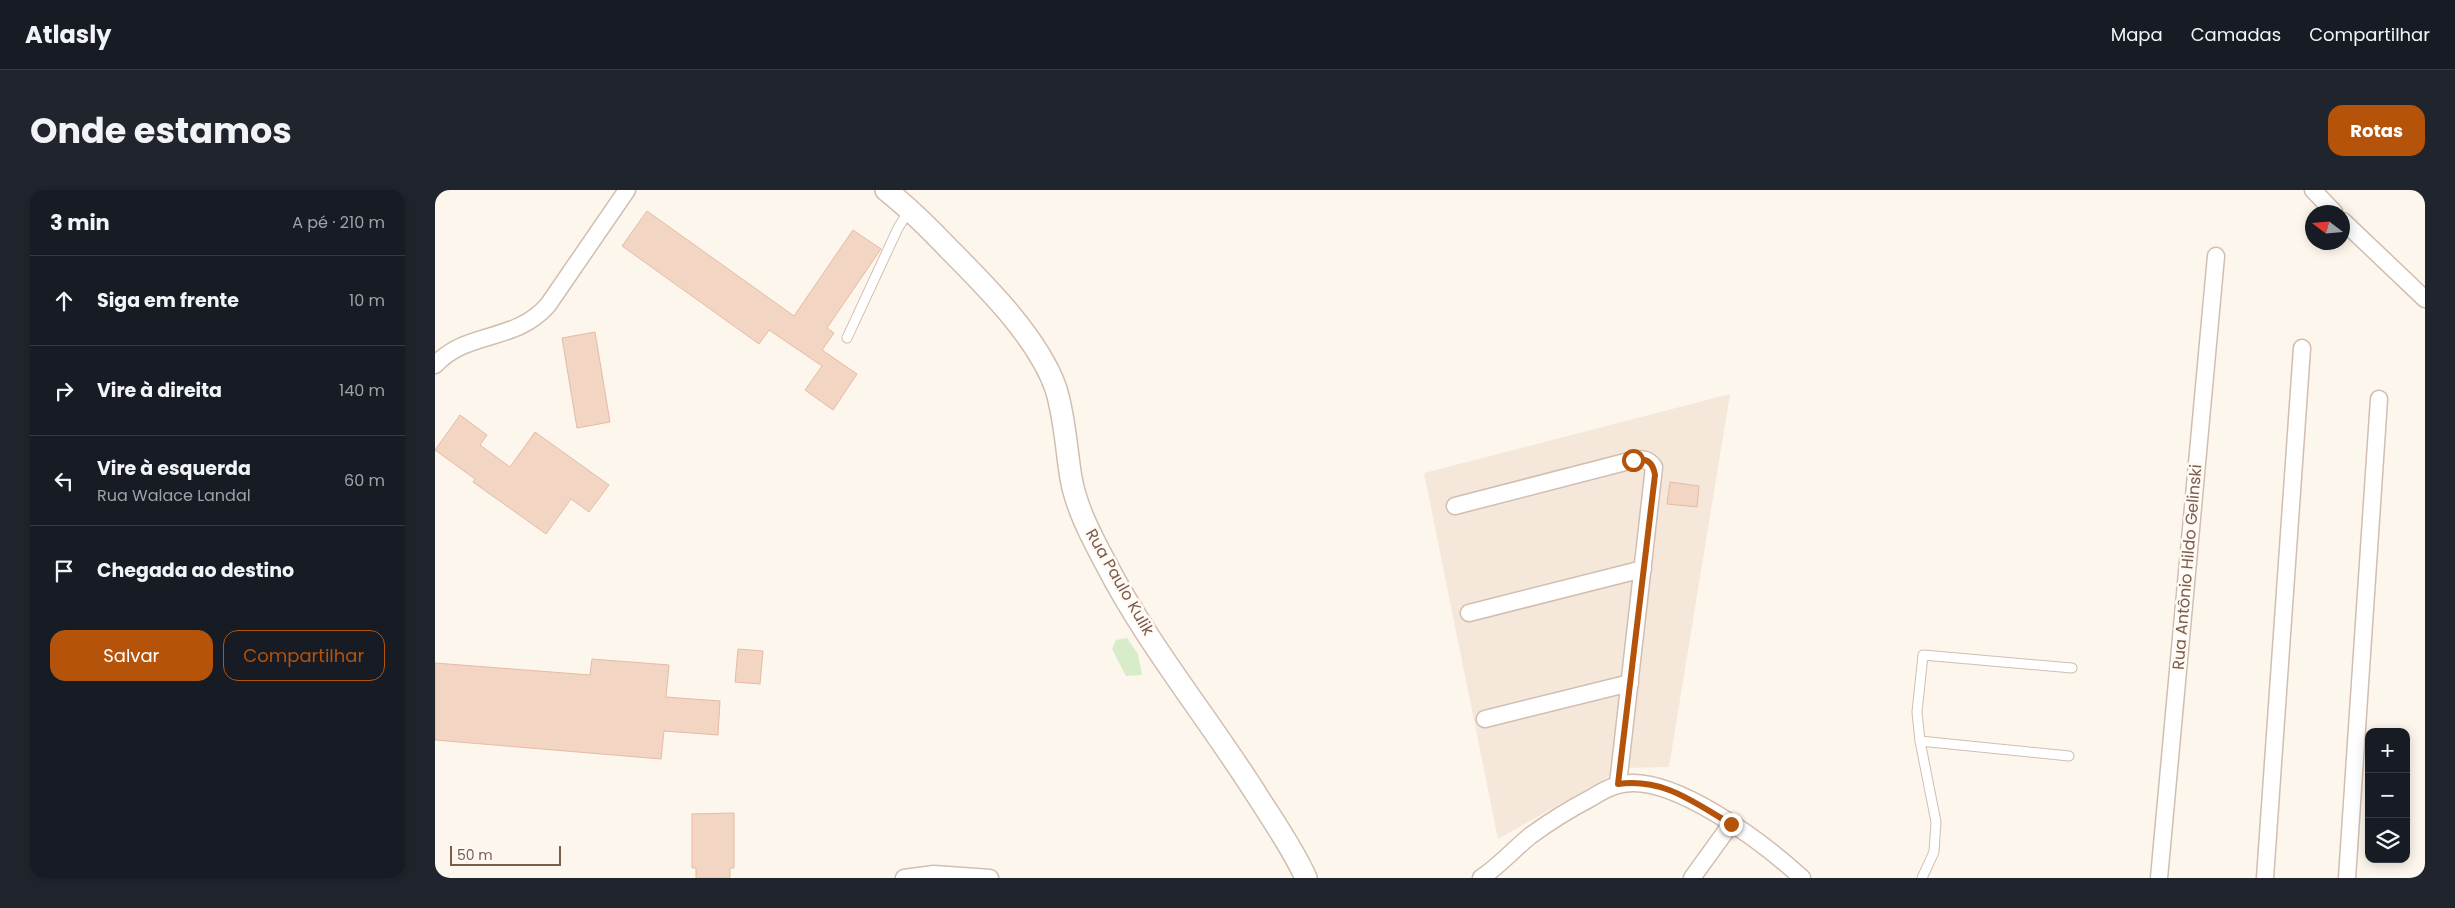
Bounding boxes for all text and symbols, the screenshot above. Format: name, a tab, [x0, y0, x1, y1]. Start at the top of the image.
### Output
text: Atlasly	[25, 18, 111, 51]
text: Mapa	[2111, 22, 2163, 47]
text: Camadas	[2191, 22, 2281, 47]
text: Compartilhar	[2309, 22, 2430, 47]
button: Rotas	[2328, 105, 2425, 156]
text: Onde estamos	[30, 106, 292, 155]
north arrow	[2305, 205, 2350, 250]
text: 3 min	[50, 208, 110, 237]
text: A pé · 210 m	[292, 211, 385, 234]
icon: ahead	[50, 287, 78, 315]
text: Siga em frente	[97, 287, 239, 314]
text: 10 m	[349, 289, 385, 312]
icon: right	[50, 377, 78, 405]
text: Vire à direita	[97, 377, 222, 404]
text: 140 m	[339, 379, 385, 402]
route start	[1622, 449, 1645, 472]
text: Vire à esquerda	[97, 455, 251, 482]
street label: Rua Antônio Hildo Gelinski	[2167, 463, 2207, 671]
icon: left	[50, 467, 78, 495]
text: 60 m	[344, 469, 385, 492]
text: Rua Walace Landal	[97, 484, 251, 507]
street label: Rua Paulo Kulik	[1080, 524, 1160, 640]
icon: arrive	[50, 557, 78, 585]
text: Chegada ao destino	[97, 557, 294, 584]
button: Salvar	[50, 630, 213, 681]
button: Compartilhar	[223, 630, 385, 681]
map controls	[2365, 728, 2410, 863]
button: +	[2365, 728, 2410, 773]
button: −	[2365, 773, 2410, 818]
route end	[1720, 813, 1743, 836]
button: layers	[2365, 818, 2410, 863]
scale bar	[450, 843, 561, 866]
text: 50 m	[457, 845, 493, 865]

